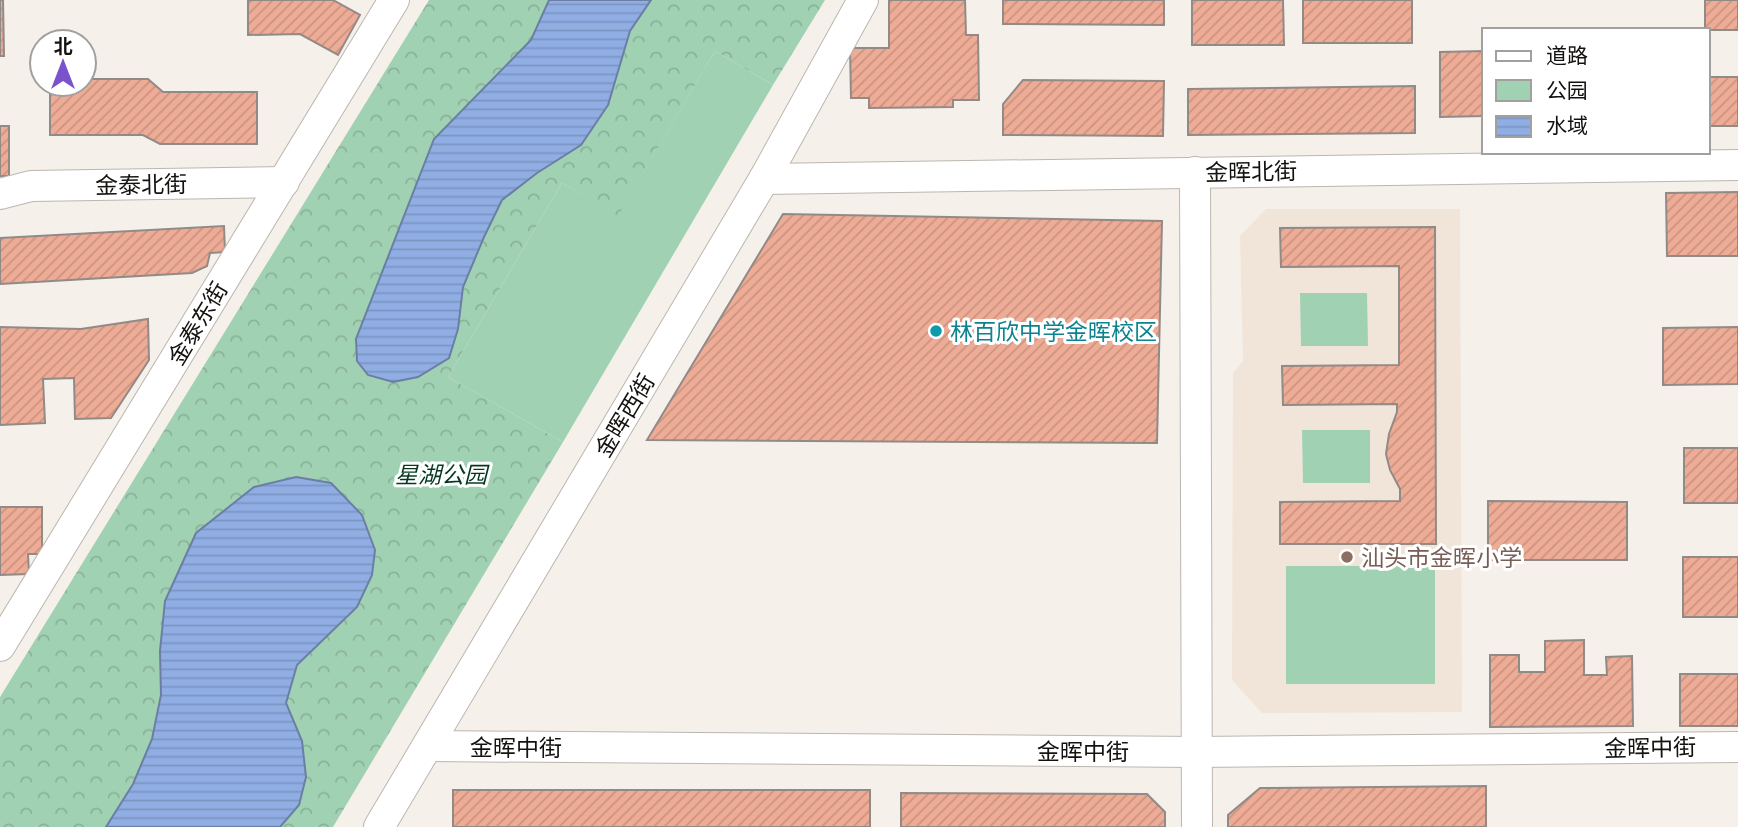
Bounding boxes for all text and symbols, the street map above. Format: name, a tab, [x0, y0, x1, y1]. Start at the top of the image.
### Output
north arrow	[28, 28, 98, 98]
legend	[1482, 28, 1710, 154]
text: 北	[53, 33, 73, 59]
text: 道路	[1546, 41, 1588, 69]
text: 公园	[1546, 76, 1588, 104]
text: 水域	[1546, 111, 1588, 139]
street label: 金晖北街	[1205, 154, 1297, 188]
street label: 金泰北街	[95, 167, 187, 201]
street label: 金泰东街	[160, 275, 234, 371]
place label: 林百欣中学金晖校区	[950, 315, 1157, 347]
marker: 林百欣中学金晖校区	[928, 323, 944, 339]
street label: 金晖西街	[587, 367, 661, 463]
park label: 星湖公园	[395, 458, 490, 490]
place label: 汕头市金晖小学	[1361, 541, 1522, 573]
marker: 汕头市金晖小学	[1339, 549, 1355, 565]
street label: 金晖中街	[1604, 730, 1696, 764]
street label: 金晖中街	[470, 731, 562, 763]
street label: 金晖中街	[1037, 735, 1129, 767]

